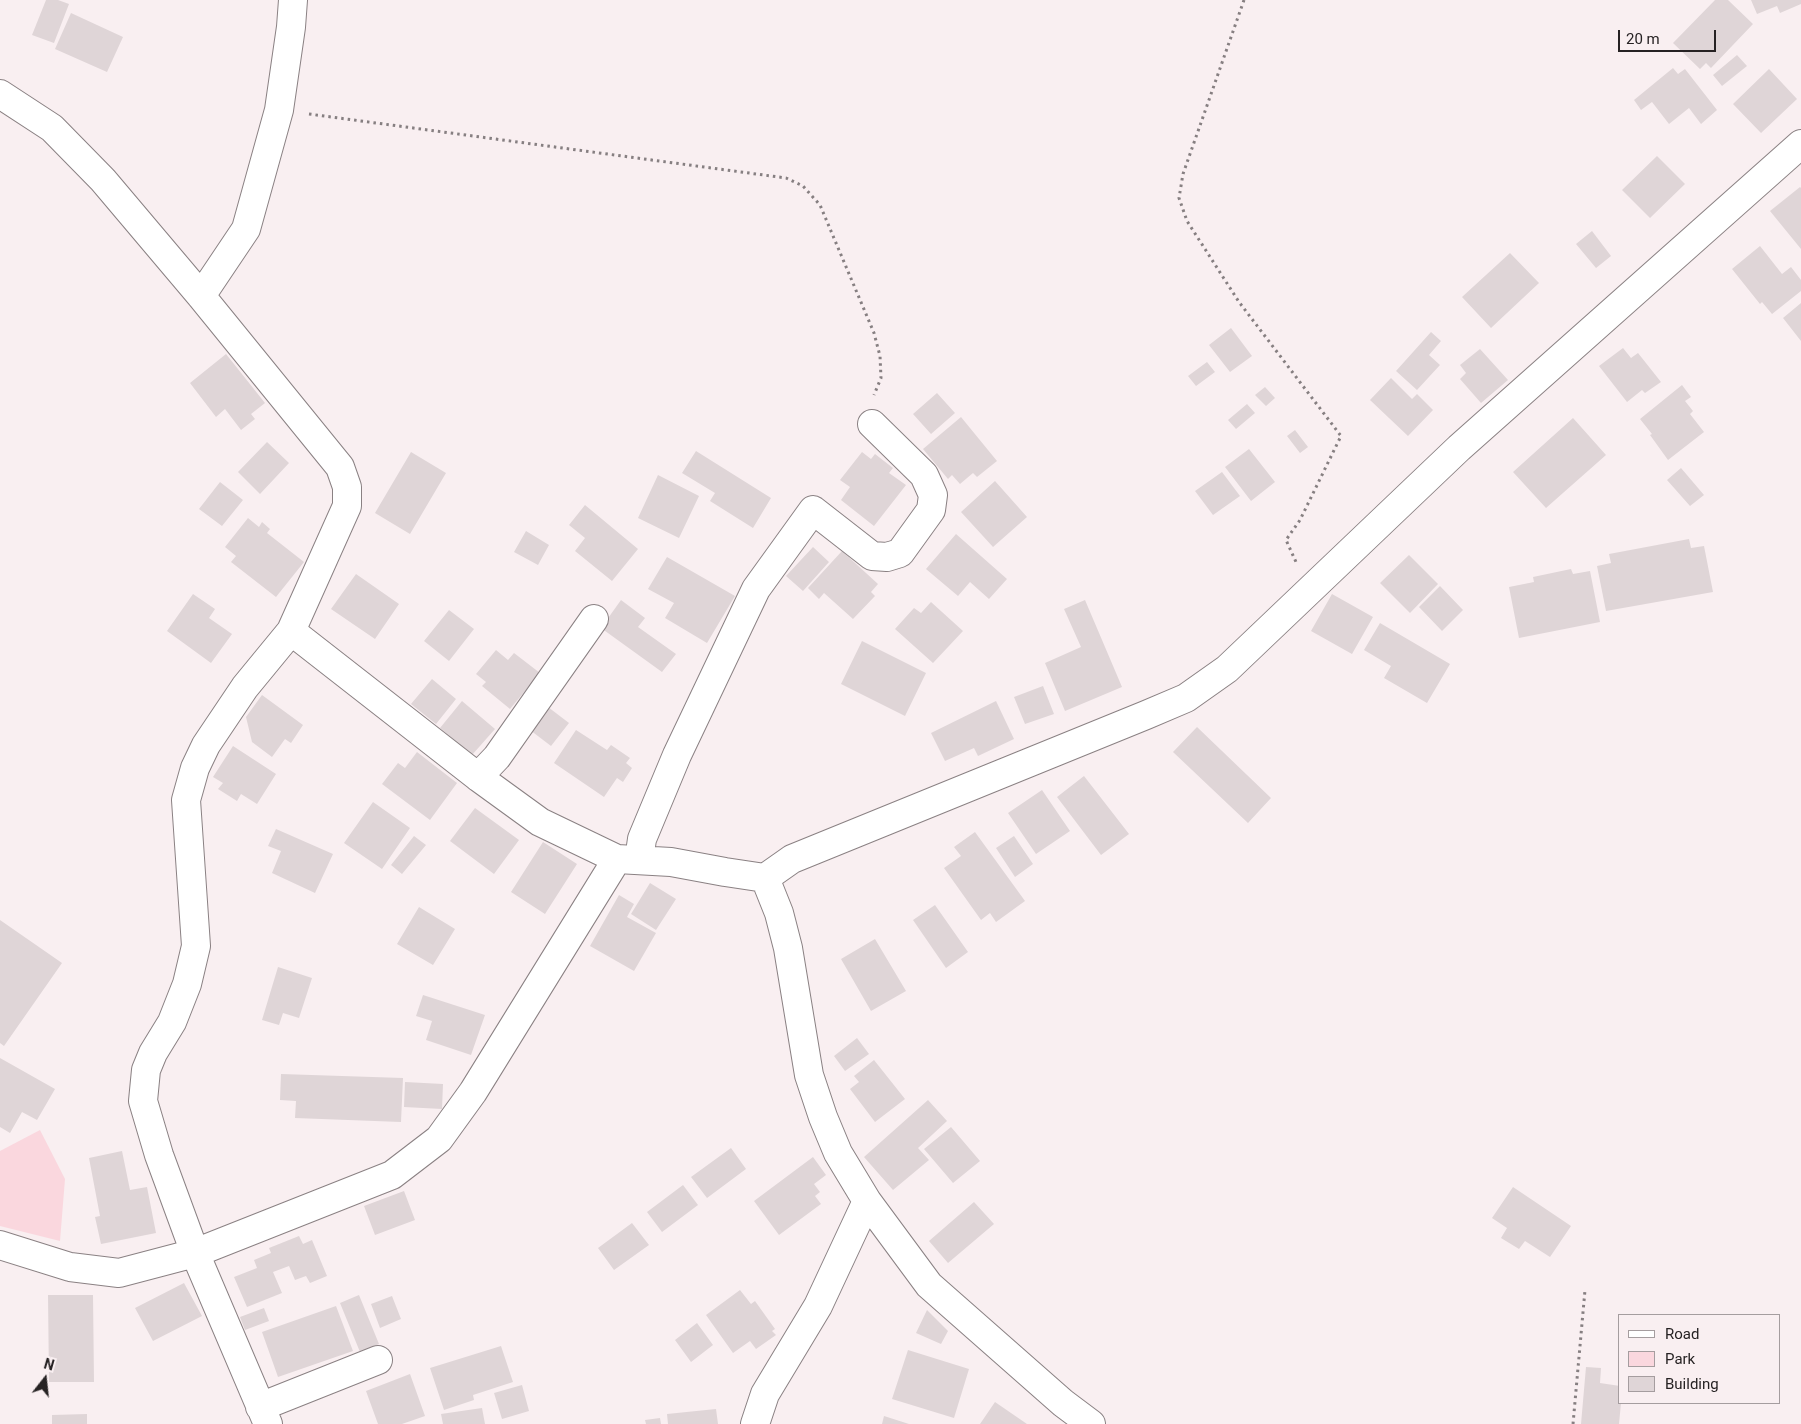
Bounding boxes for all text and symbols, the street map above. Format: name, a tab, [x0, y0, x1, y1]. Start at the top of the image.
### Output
scale bar	[1621, 20, 1718, 52]
text: 20 m	[1626, 30, 1660, 48]
legend	[1618, 1314, 1781, 1404]
text: Road	[1665, 1325, 1699, 1343]
text: Park	[1665, 1350, 1695, 1368]
north arrow	[20, 1354, 70, 1404]
text: N	[42, 1356, 56, 1374]
text: Building	[1665, 1375, 1719, 1393]

